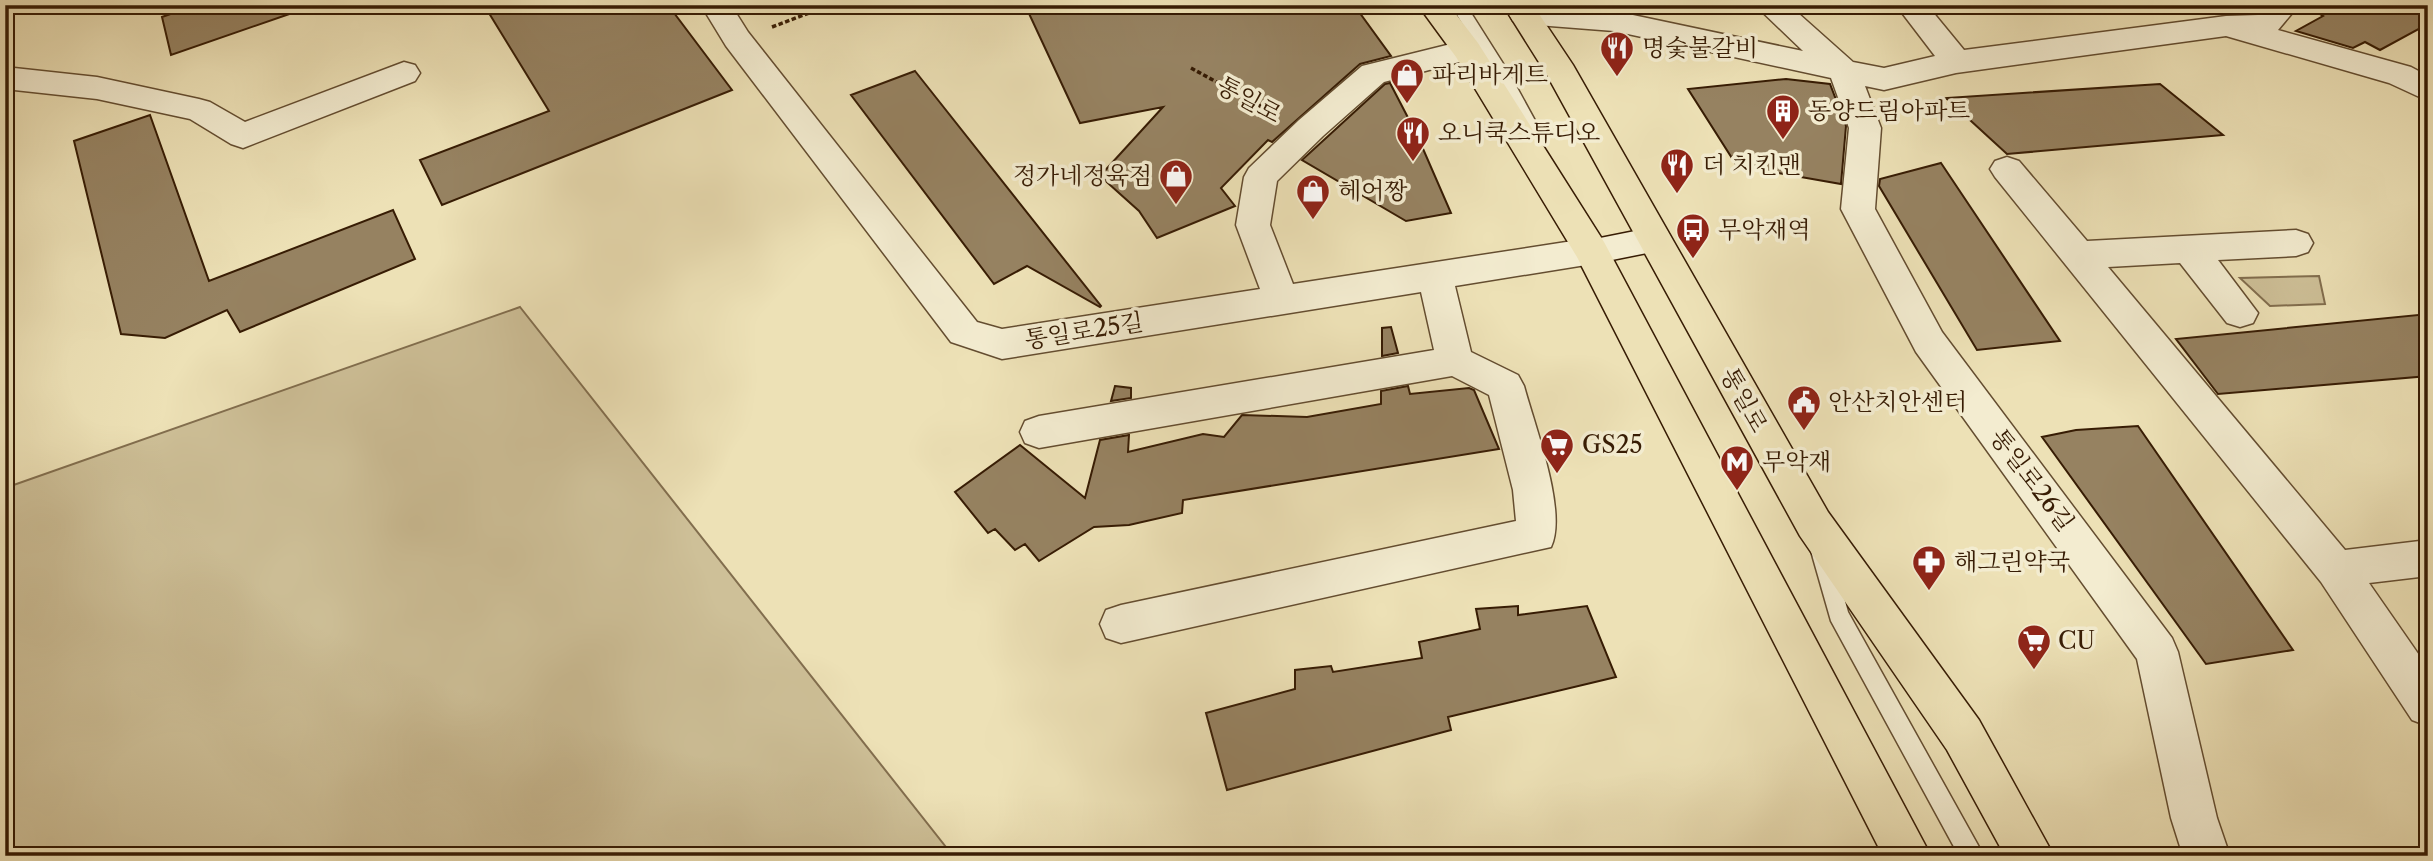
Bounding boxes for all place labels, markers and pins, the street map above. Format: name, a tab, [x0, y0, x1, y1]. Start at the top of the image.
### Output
restaurant icon: 명숯불갈비	[1598, 29, 1636, 78]
place label: 명숯불갈비	[1642, 33, 1758, 62]
shop icon: 파리바게트	[1388, 56, 1426, 105]
place label: 파리바게트	[1432, 60, 1548, 89]
building icon: 동양드림아파트	[1764, 92, 1802, 141]
place label: 동양드림아파트	[1808, 96, 1970, 125]
restaurant icon: 오니쿡스튜디오	[1394, 114, 1432, 163]
place label: 오니쿡스튜디오	[1438, 118, 1600, 147]
restaurant icon: 더 치킨맨	[1658, 146, 1696, 195]
place label: 더 치킨맨	[1702, 150, 1801, 179]
shop icon: 정가네정육점	[1157, 157, 1195, 206]
place label: 정가네정육점	[1013, 161, 1152, 190]
shop icon: 헤어짱	[1294, 172, 1332, 221]
place label: 헤어짱	[1338, 176, 1408, 205]
bus stop icon: 무악재역	[1674, 211, 1712, 260]
place label: 무악재역	[1718, 215, 1811, 244]
public building icon: 안산치안센터	[1785, 383, 1823, 432]
place label: 안산치안센터	[1828, 387, 1967, 416]
supermarket icon: GS25	[1538, 426, 1576, 475]
place label: GS25	[1582, 430, 1643, 459]
metro station icon: 무악재	[1718, 443, 1756, 492]
place label: 무악재	[1762, 447, 1832, 476]
pharmacy icon: 해그린약국	[1910, 543, 1948, 592]
place label: 해그린약국	[1954, 547, 2070, 576]
supermarket icon: CU	[2015, 622, 2053, 671]
place label: CU	[2058, 626, 2095, 655]

